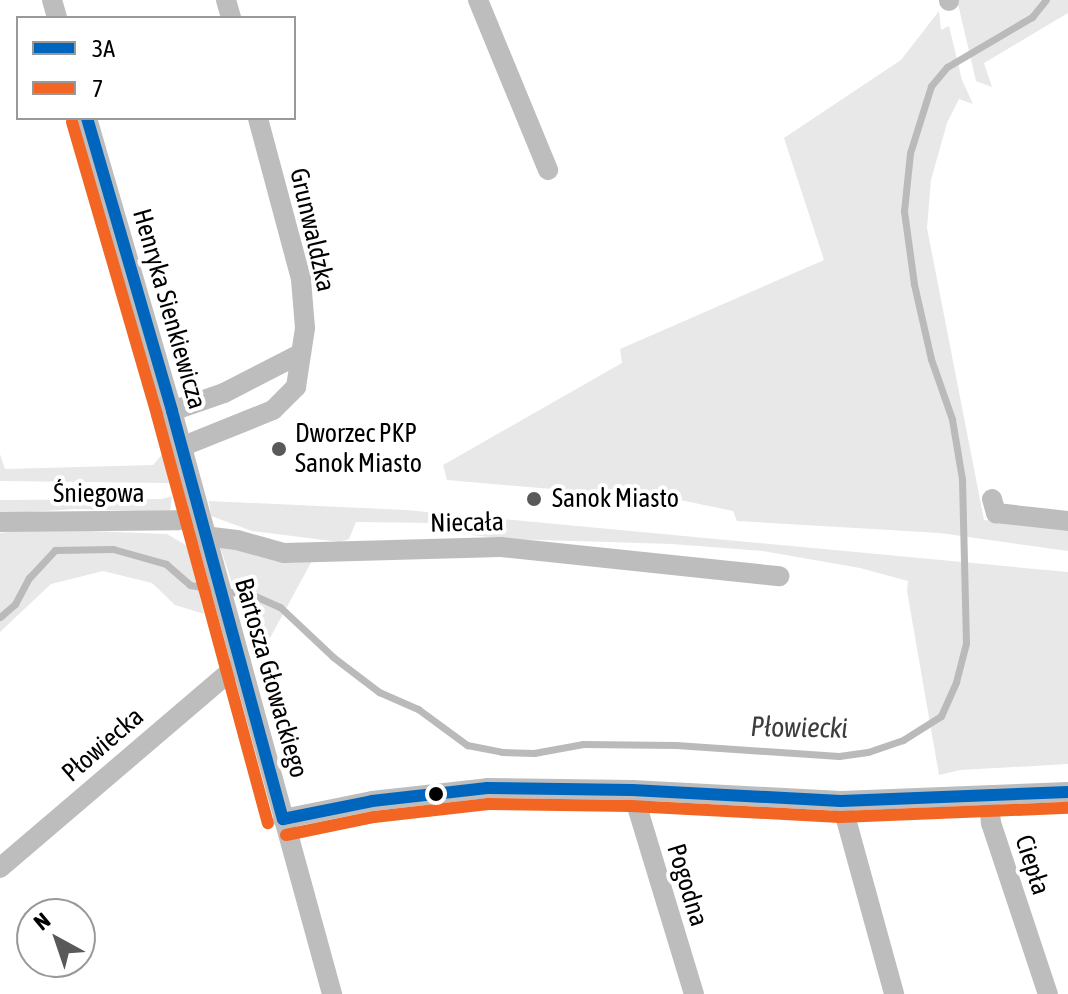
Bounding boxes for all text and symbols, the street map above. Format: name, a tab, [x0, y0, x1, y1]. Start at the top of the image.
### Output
legend	[16, 16, 296, 120]
text: 3A	[92, 35, 115, 62]
text: 7	[92, 75, 103, 102]
street label: Grunwaldzka	[283, 165, 341, 295]
street label: Henryka Sienkiewicza	[125, 205, 213, 413]
place label: Dworzec PKP Sanok Miasto	[295, 418, 422, 480]
marker: Dworzec PKP Sanok Miasto	[270, 440, 288, 458]
street label: Śniegowa	[53, 478, 145, 510]
place label: Sanok Miasto	[552, 483, 679, 515]
marker: Sanok Miasto	[523, 488, 545, 510]
street label: Niecała	[430, 507, 504, 539]
street label: Bartosza Głowackiego	[228, 575, 314, 781]
street label: Płowiecka	[56, 701, 150, 789]
water label: Płowiecki	[750, 709, 848, 745]
unlabelled marker	[428, 786, 444, 802]
street label: Ciepła	[1008, 831, 1056, 899]
street label: Pogodna	[660, 840, 714, 930]
north arrow	[16, 898, 96, 978]
text: N	[29, 907, 55, 935]

